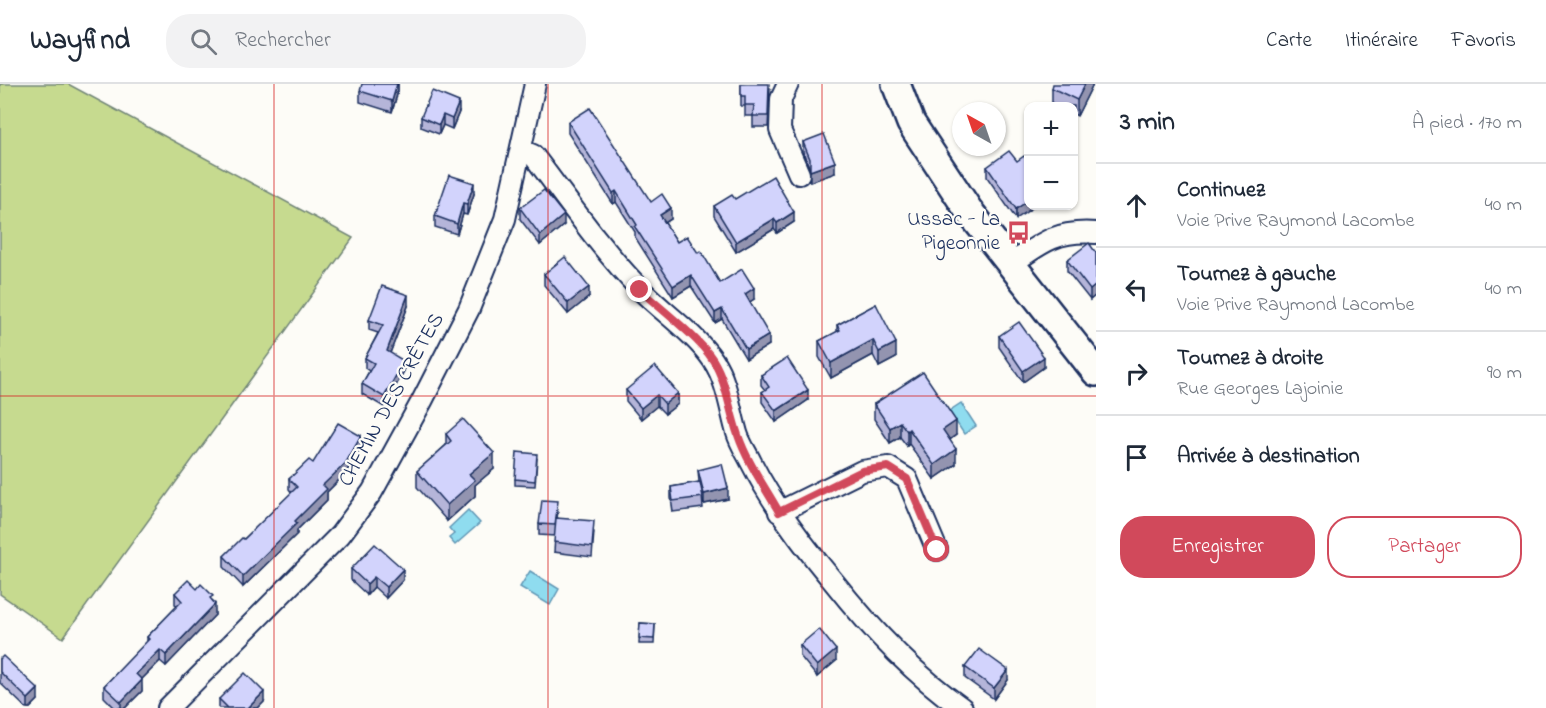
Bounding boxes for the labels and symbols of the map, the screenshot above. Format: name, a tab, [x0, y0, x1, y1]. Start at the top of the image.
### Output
north arrow	[952, 102, 1006, 156]
place label: Ussac - La Pigeonnie	[907, 205, 1001, 261]
bus stop icon: Ussac - La Pigeonnie	[1005, 219, 1031, 245]
route end	[626, 276, 652, 302]
street label: CHEMIN DES CRÊTES	[332, 308, 452, 492]
route start	[923, 536, 949, 562]

